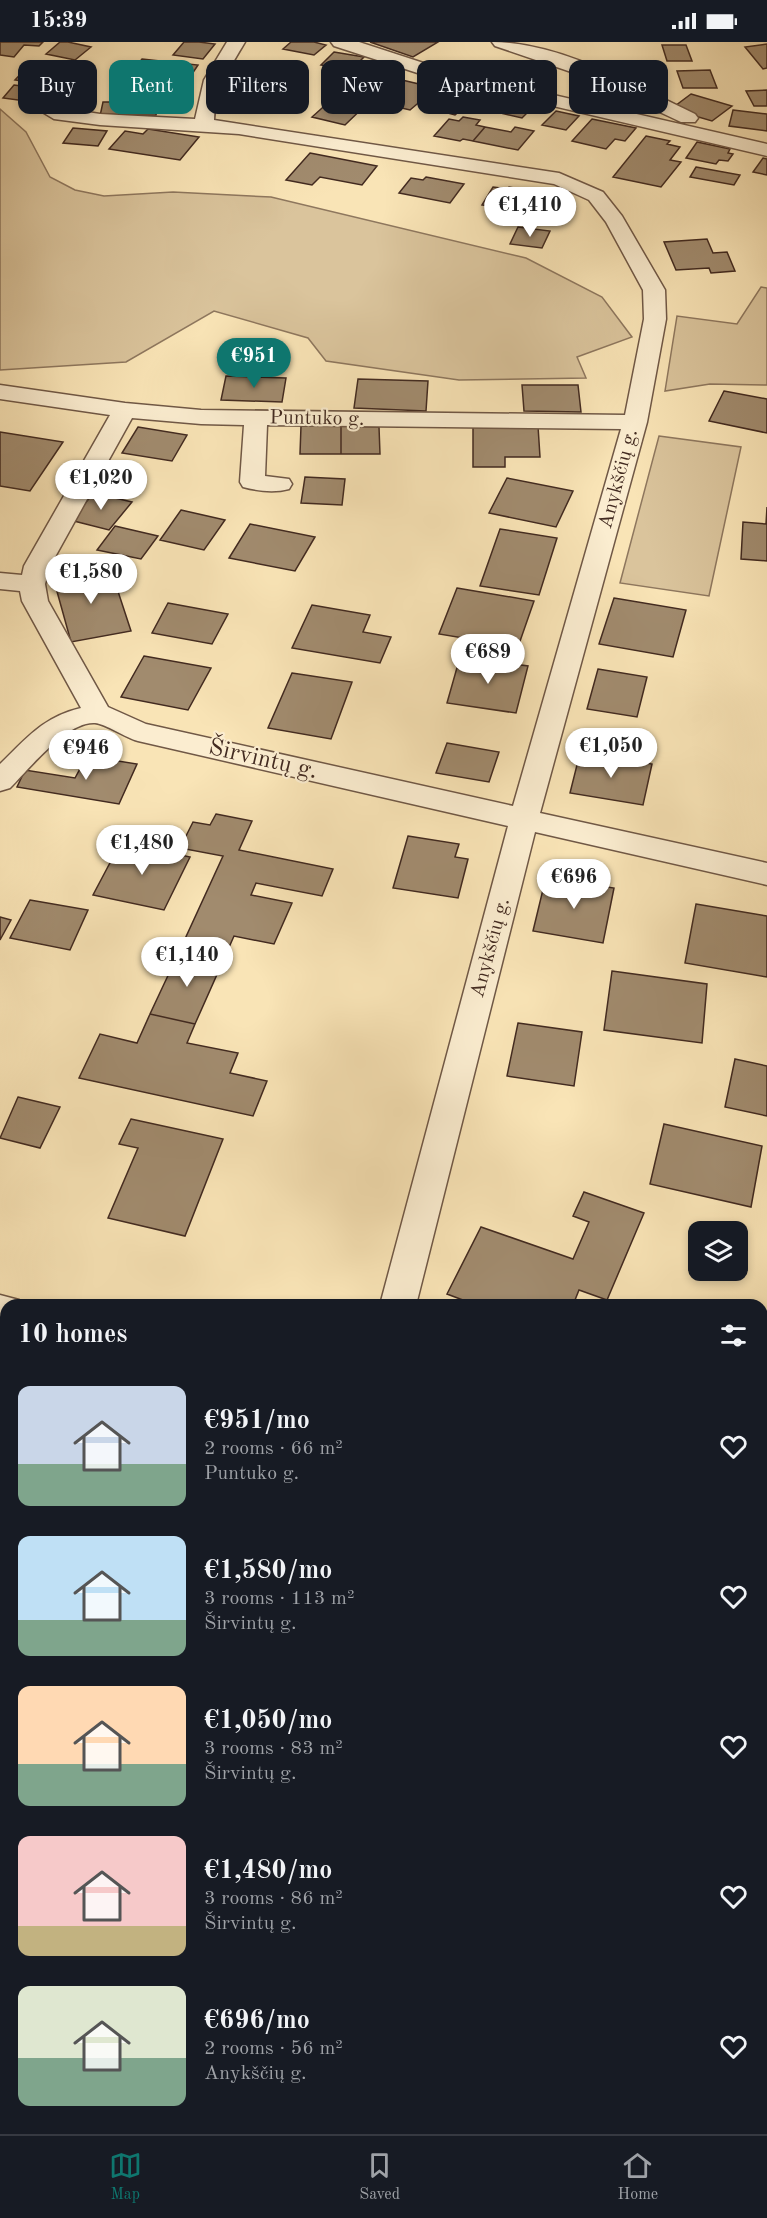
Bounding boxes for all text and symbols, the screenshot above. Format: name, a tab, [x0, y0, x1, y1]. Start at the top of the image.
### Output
text: 15:39	[30, 10, 87, 32]
chip: Buy	[18, 60, 97, 114]
chip: Rent	[109, 60, 194, 114]
chip: Filters	[206, 60, 309, 114]
chip: New	[321, 60, 405, 114]
chip: Apartment	[417, 60, 557, 114]
chip: House	[569, 60, 668, 114]
pin: €1,410	[481, 187, 579, 238]
text: €1,410	[498, 196, 562, 216]
pin: €951	[218, 338, 290, 389]
text: €951	[231, 347, 277, 367]
street label: Puntuko g.	[269, 408, 365, 430]
street label: Anykščių g.	[596, 427, 642, 531]
pin: €1,020	[52, 460, 150, 511]
text: €1,020	[69, 469, 133, 489]
pin: €1,580	[42, 554, 140, 605]
text: €1,580	[59, 563, 123, 583]
pin: €689	[452, 634, 524, 685]
text: €689	[465, 643, 511, 663]
pin: €1,050	[562, 728, 660, 779]
pin: €946	[50, 730, 122, 781]
street label: Širvintų g.	[206, 731, 321, 784]
text: €1,050	[579, 737, 643, 757]
text: €946	[63, 739, 109, 759]
pin: €1,480	[93, 825, 191, 876]
text: €1,480	[110, 834, 174, 854]
pin: €696	[538, 859, 610, 910]
text: €696	[551, 868, 597, 888]
street label: Anykščių g.	[468, 896, 514, 1000]
pin: €1,140	[138, 937, 236, 988]
text: €1,140	[155, 946, 219, 966]
map controls	[688, 1221, 748, 1281]
button: layers	[688, 1221, 748, 1281]
icon: filters	[717, 1319, 750, 1352]
text: 10 homes	[18, 1322, 127, 1348]
text: €951/mo	[204, 1408, 310, 1434]
icon: home	[66, 1410, 138, 1482]
icon: heart	[717, 1430, 750, 1463]
text: 2 rooms · 66 m²	[204, 1439, 343, 1459]
text: Puntuko g.	[204, 1464, 299, 1484]
text: €1,580/mo	[204, 1558, 332, 1584]
icon: home	[66, 1560, 138, 1632]
icon: heart	[717, 1580, 750, 1613]
text: 3 rooms · 113 m²	[204, 1589, 354, 1609]
text: Širvintų g.	[204, 1614, 296, 1634]
text: €1,050/mo	[204, 1708, 332, 1734]
icon: home	[66, 1710, 138, 1782]
icon: heart	[717, 1730, 750, 1763]
text: 3 rooms · 83 m²	[204, 1739, 343, 1759]
text: Širvintų g.	[204, 1764, 296, 1784]
text: €1,480/mo	[204, 1858, 332, 1884]
icon: home	[66, 1860, 138, 1932]
icon: heart	[717, 1880, 750, 1913]
text: 3 rooms · 86 m²	[204, 1889, 343, 1909]
text: Širvintų g.	[204, 1914, 296, 1934]
text: €696/mo	[204, 2008, 310, 2034]
icon: home	[66, 2010, 138, 2082]
icon: heart	[717, 2030, 750, 2063]
text: 2 rooms · 56 m²	[204, 2039, 343, 2059]
text: Anykščių g.	[204, 2064, 307, 2084]
tab: Map	[109, 2149, 142, 2205]
tab: Saved	[359, 2149, 400, 2205]
tab: Home	[618, 2149, 658, 2205]

